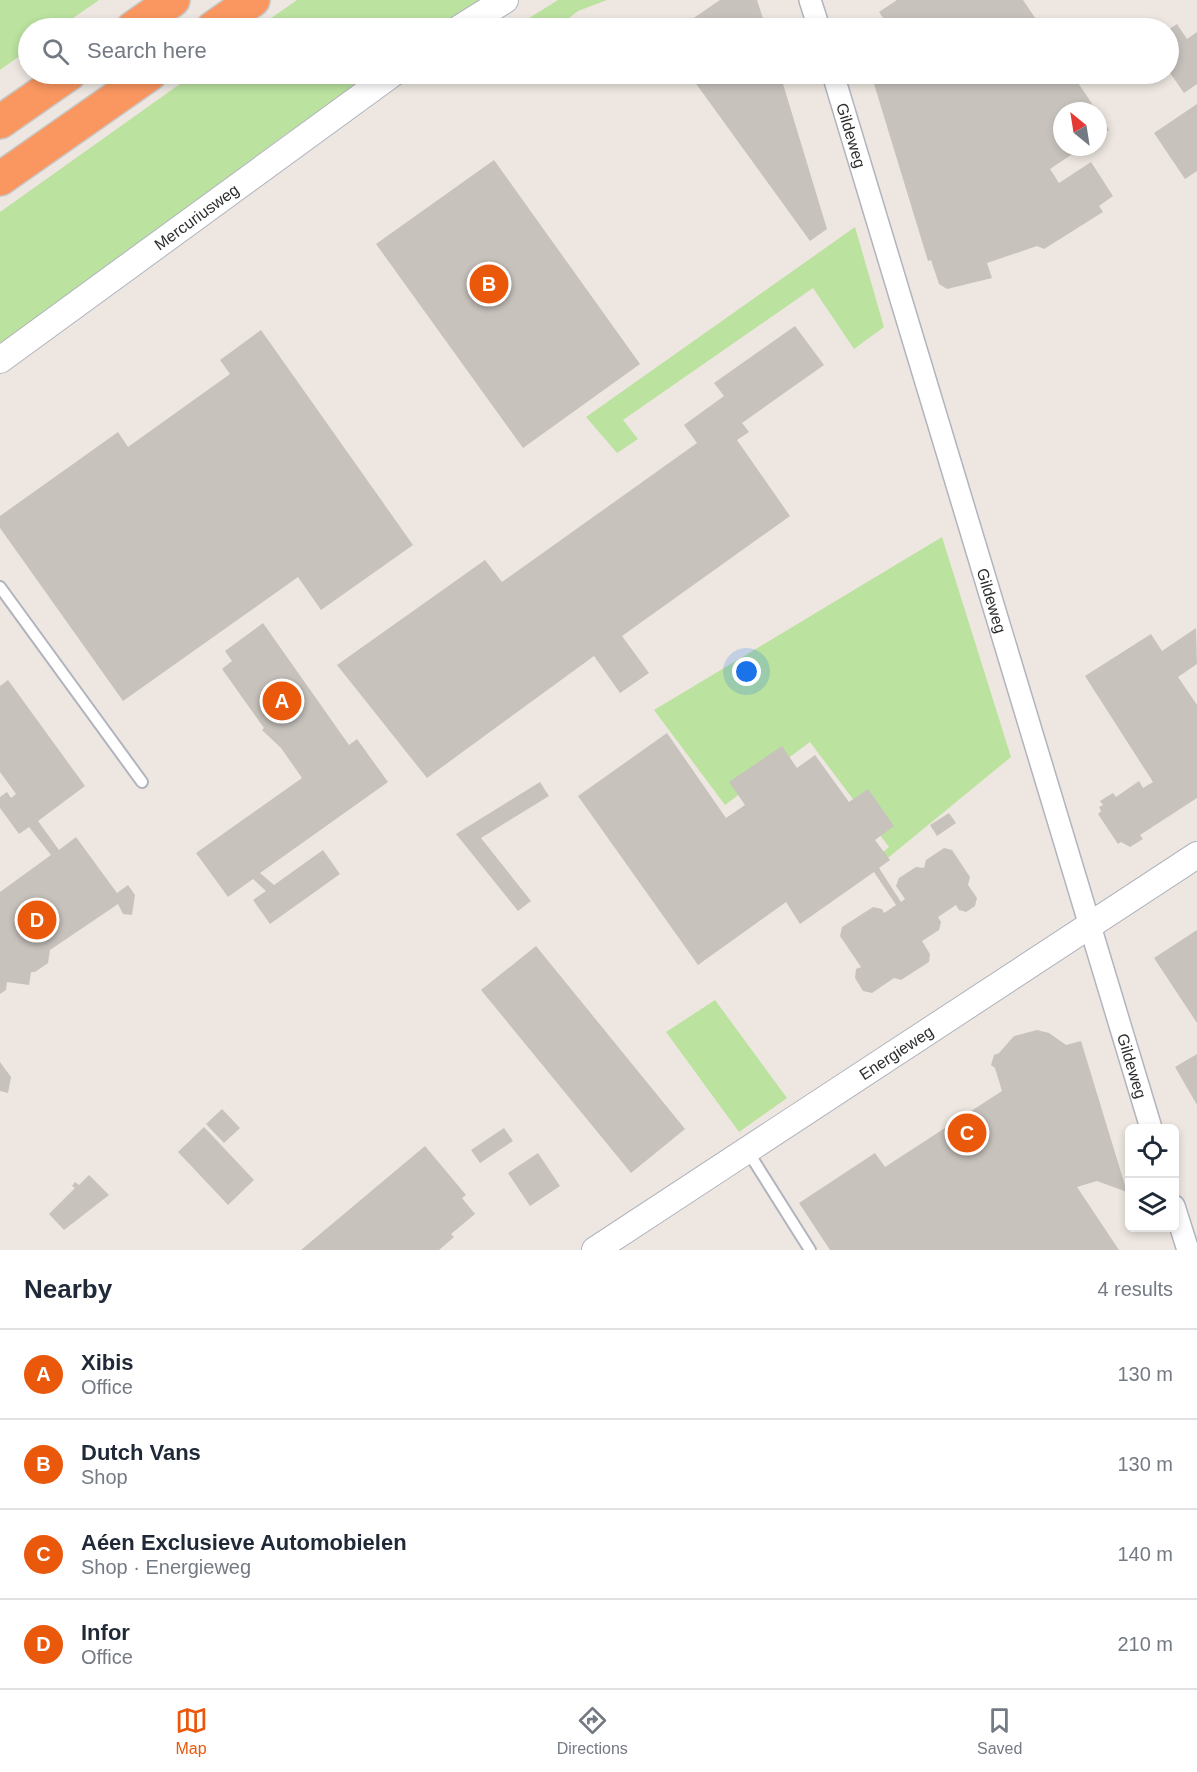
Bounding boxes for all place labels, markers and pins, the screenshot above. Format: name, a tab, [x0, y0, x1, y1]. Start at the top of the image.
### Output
pin: B	[470, 262, 508, 306]
pin: A	[262, 678, 302, 724]
pin: D	[18, 898, 57, 942]
pin: C	[948, 1110, 986, 1156]

